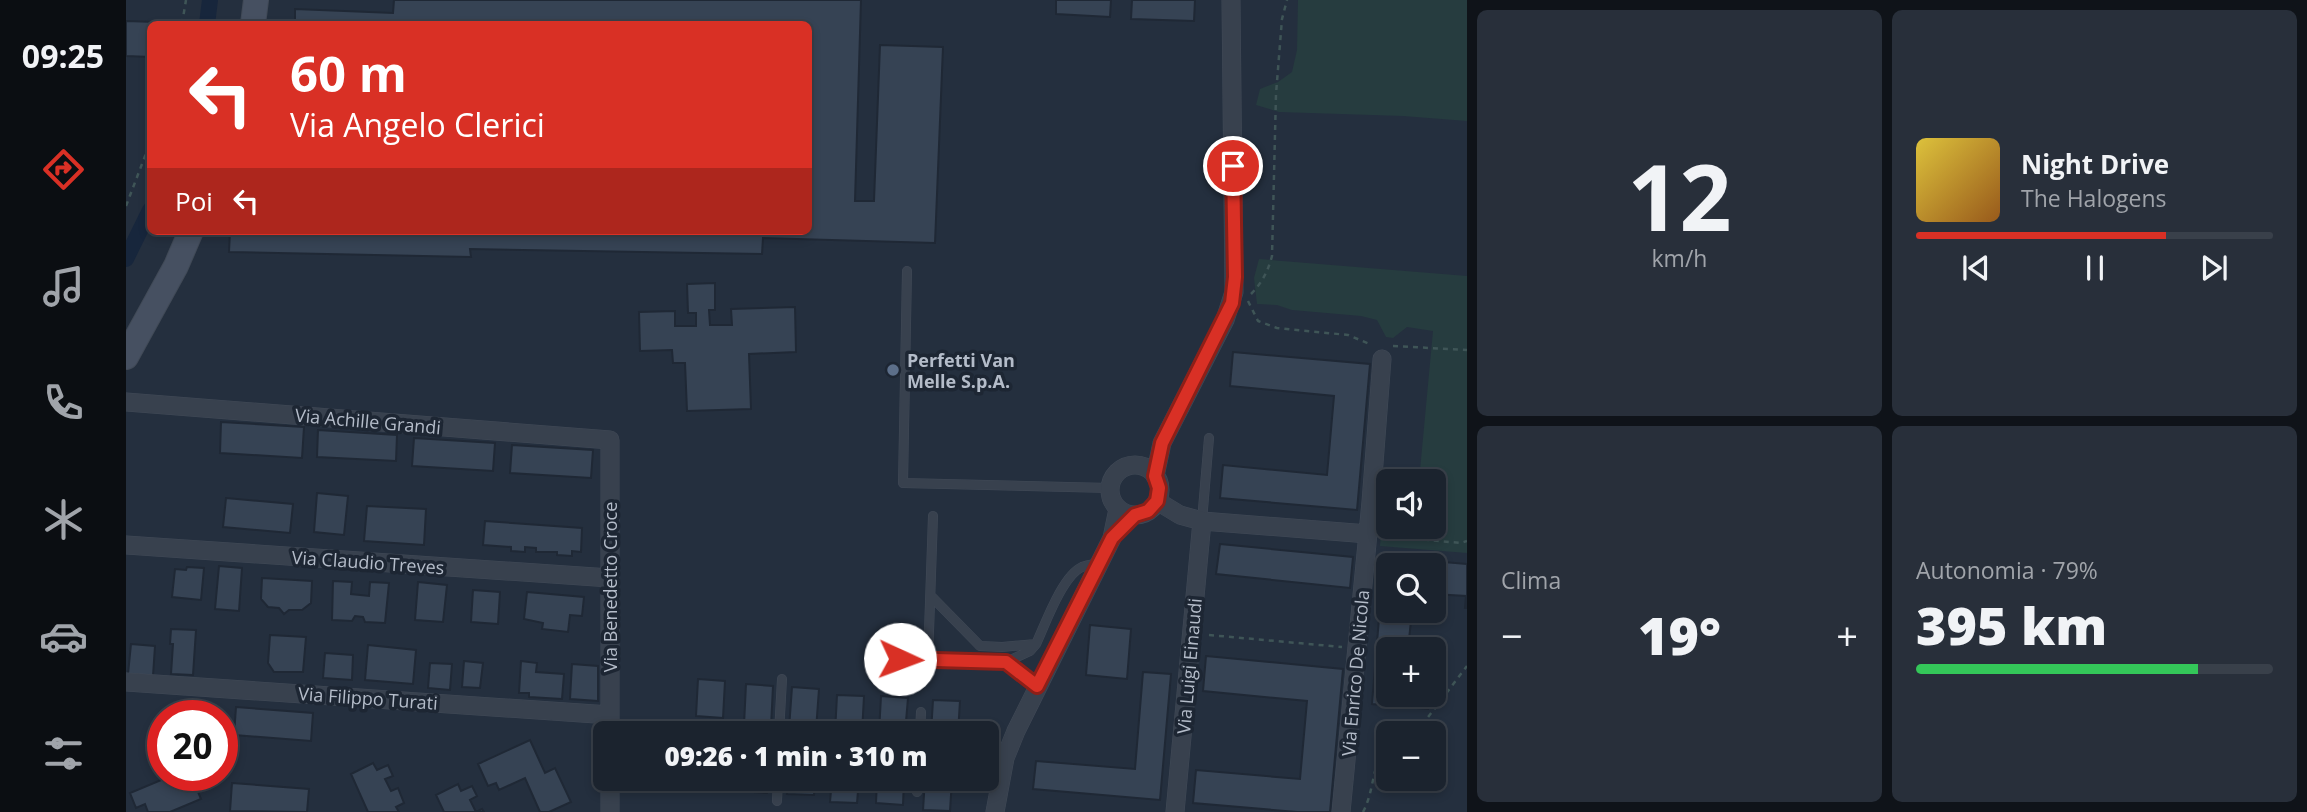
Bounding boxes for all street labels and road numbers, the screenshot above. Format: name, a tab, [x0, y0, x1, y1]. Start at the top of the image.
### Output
street label: Via Achille Grandi	[294, 403, 442, 439]
street label: Via Benedetto Croce	[598, 502, 622, 672]
street label: Via Claudio Treves	[291, 545, 445, 579]
street label: Via Enrico De Nicola	[1336, 589, 1374, 757]
street label: Via Luigi Einaudi	[1171, 597, 1207, 735]
street label: Via Filippo Turati	[297, 681, 439, 715]

